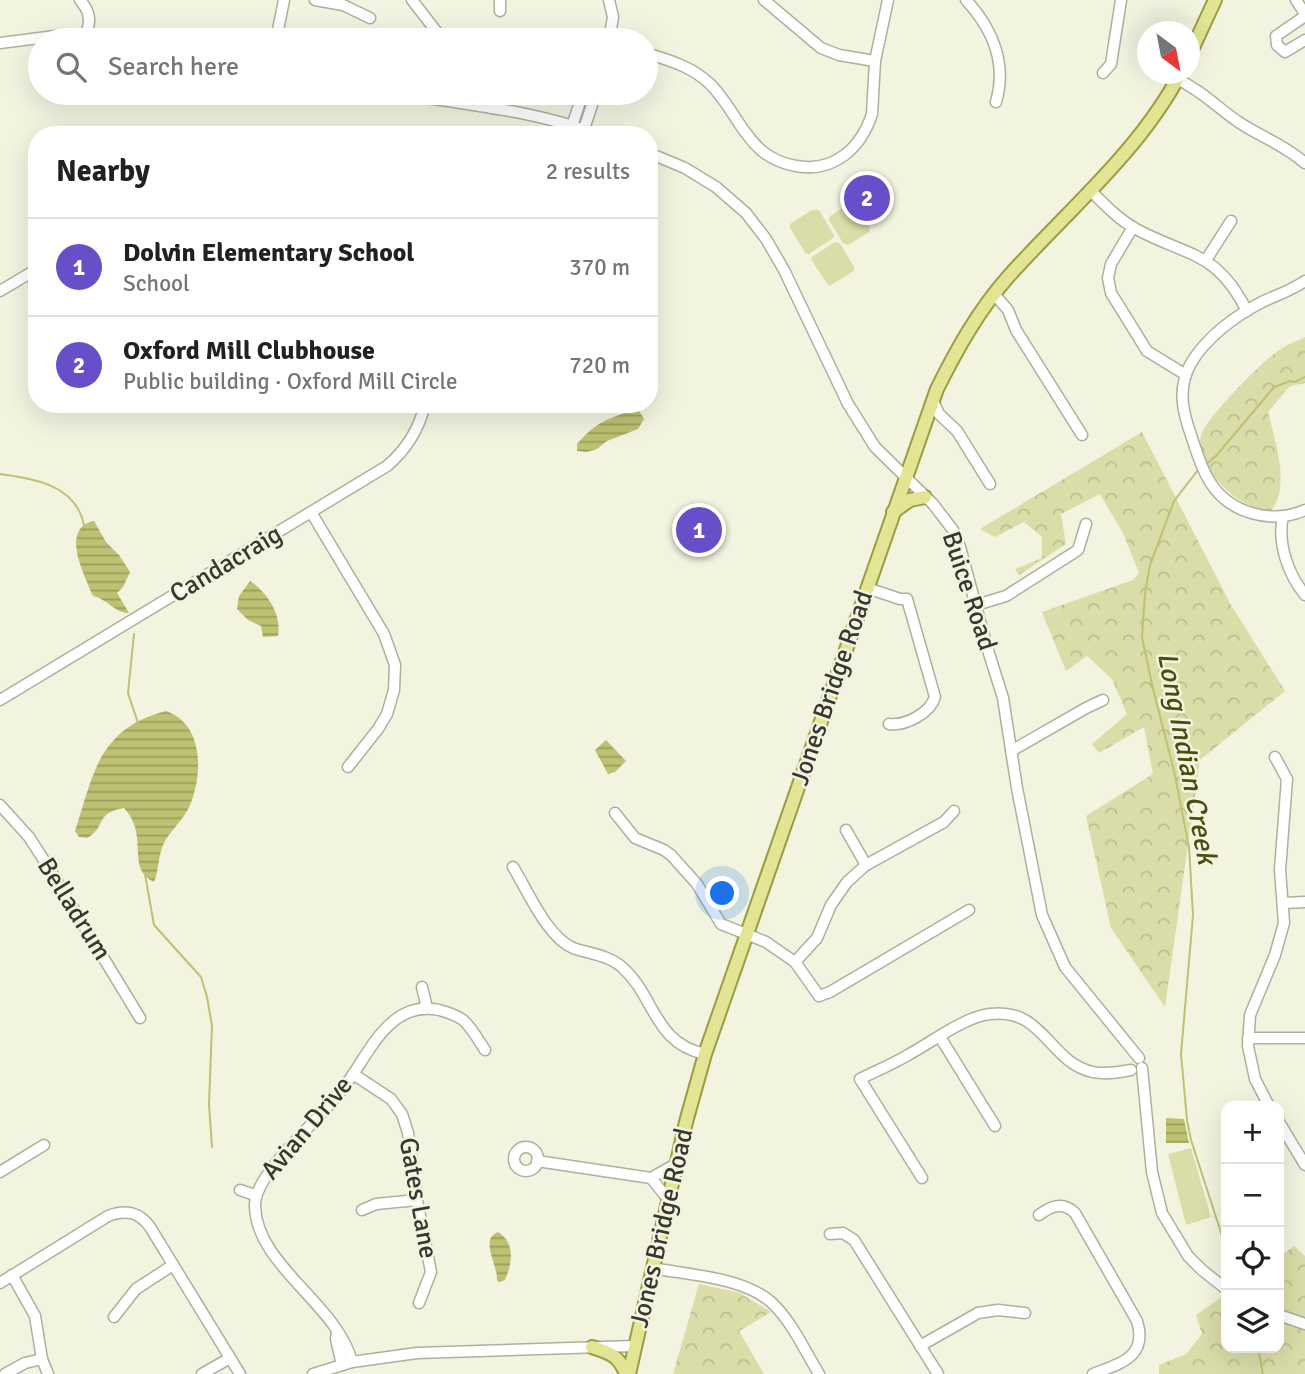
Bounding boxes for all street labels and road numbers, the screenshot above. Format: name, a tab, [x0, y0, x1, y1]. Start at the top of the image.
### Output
street label: Candacraig	[164, 518, 288, 610]
street label: Buice Road	[935, 527, 1003, 655]
street label: Jones Bridge Road	[784, 586, 880, 790]
street label: Belladrum	[30, 852, 118, 966]
street label: Avian Drive	[254, 1070, 360, 1186]
street label: Jones Bridge Road	[623, 1125, 701, 1331]
street label: Gates Lane	[392, 1135, 444, 1261]

